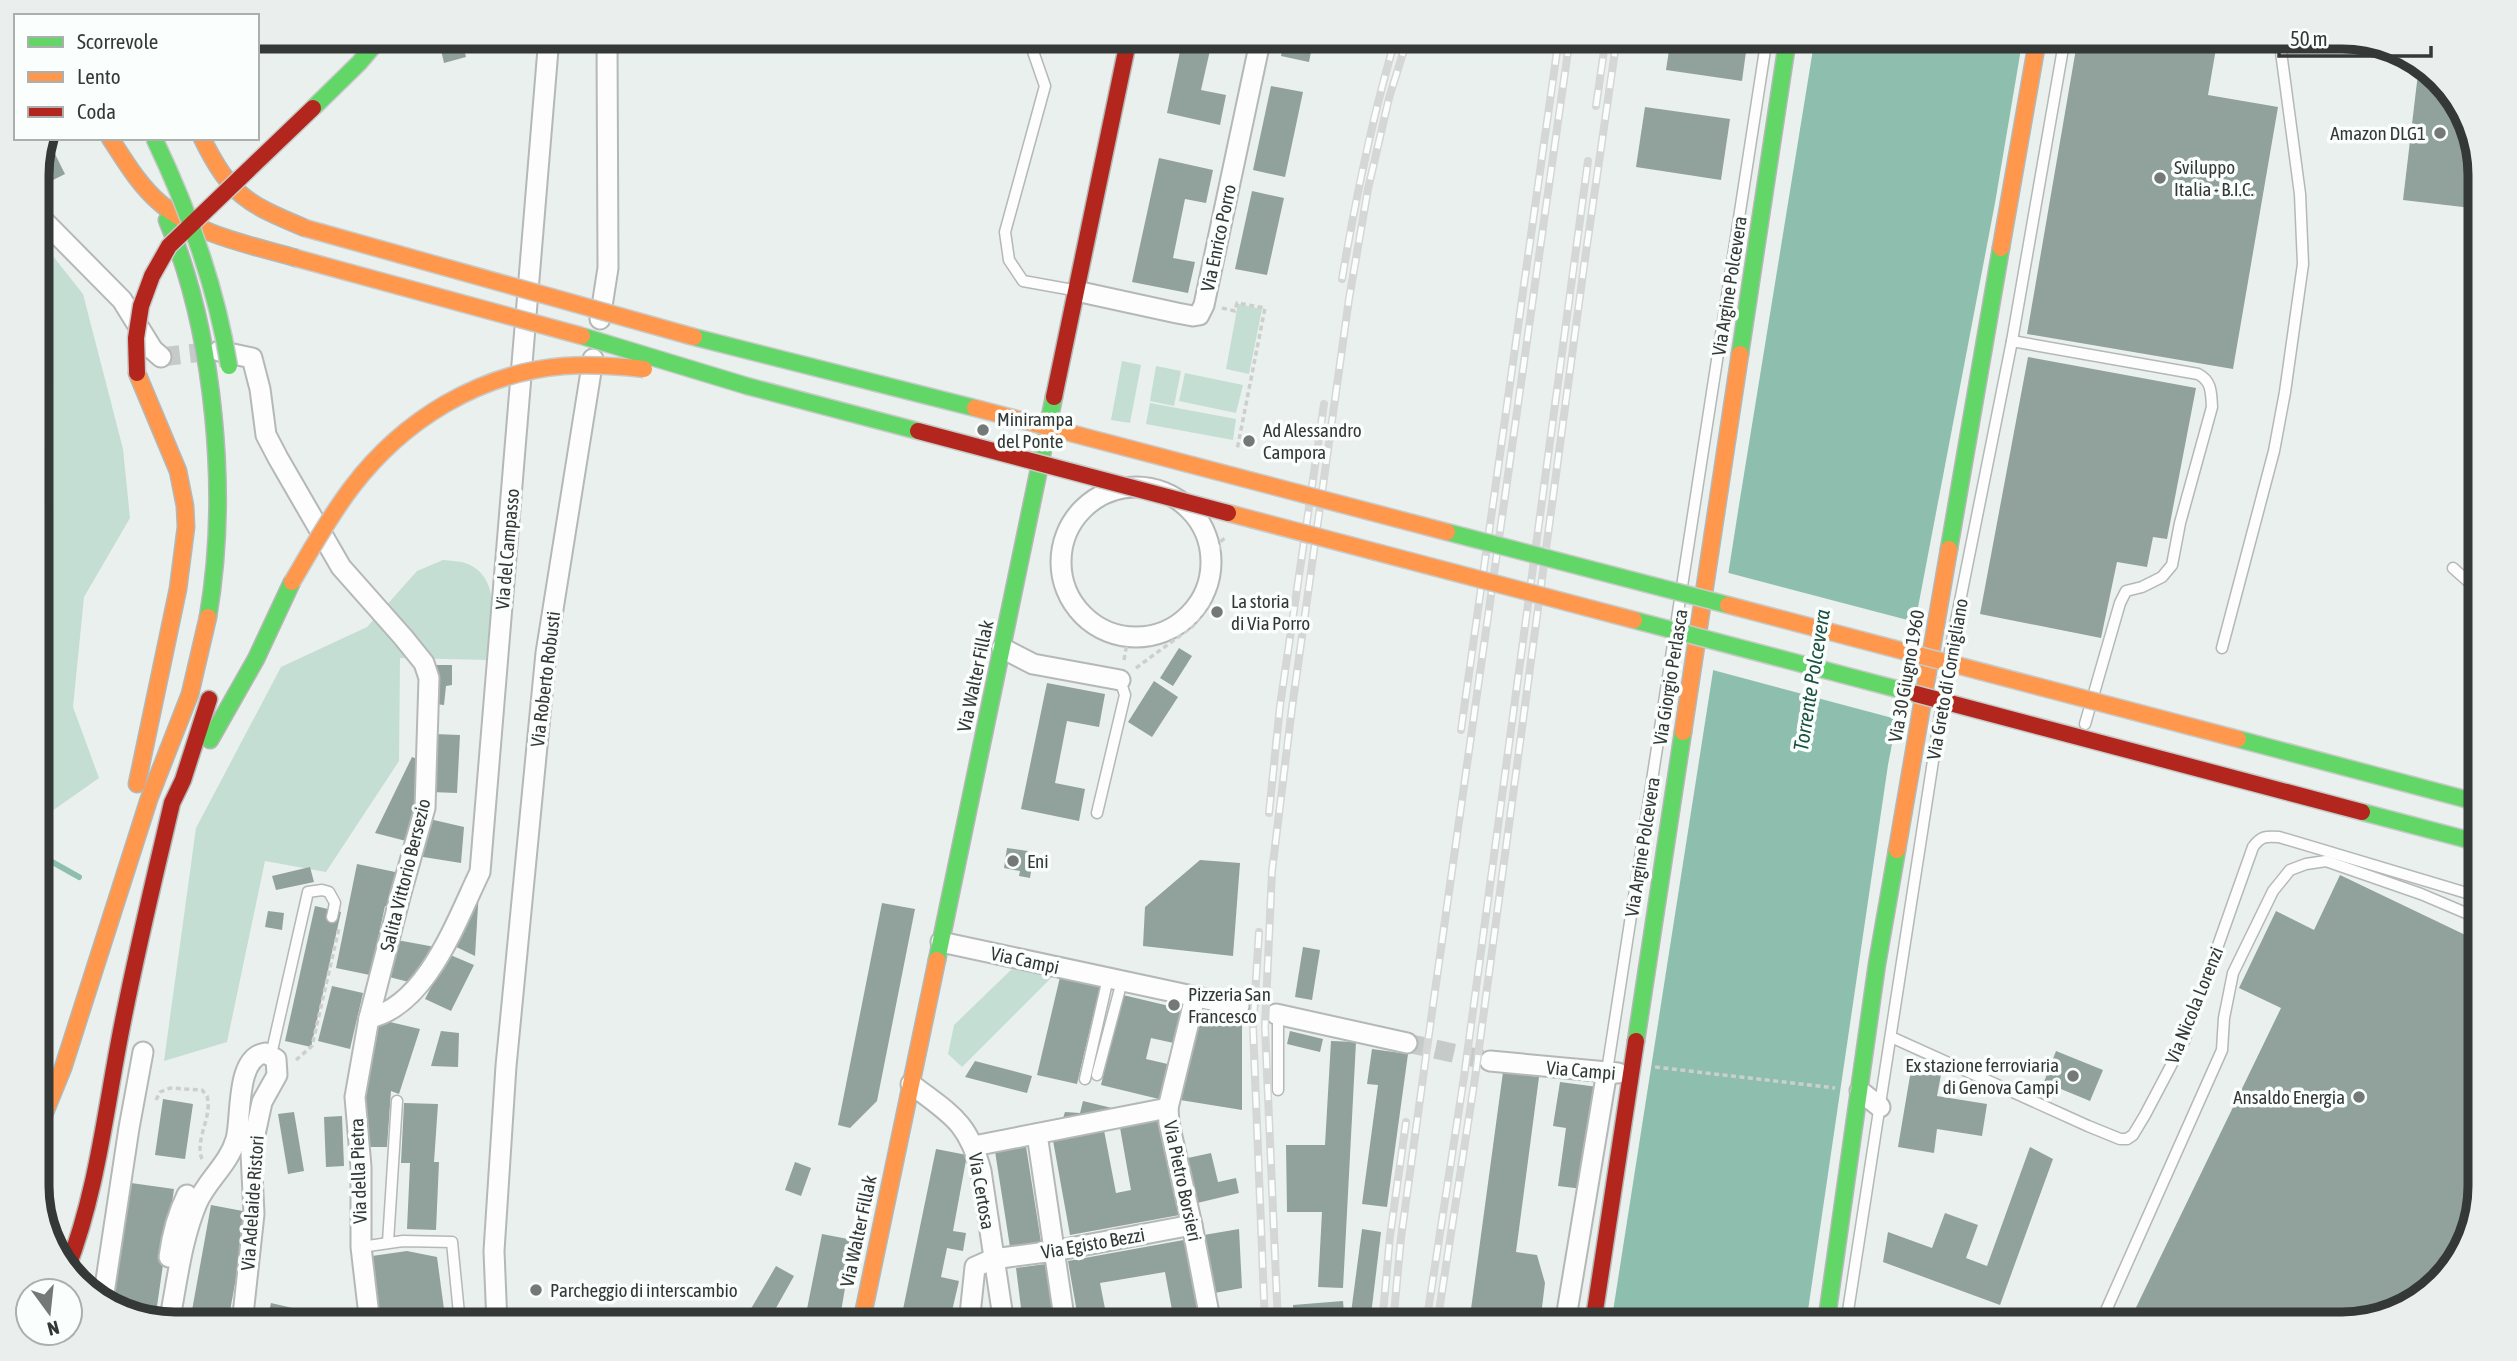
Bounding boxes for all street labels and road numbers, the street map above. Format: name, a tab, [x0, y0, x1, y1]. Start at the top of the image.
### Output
street label: Via Enrico Porro	[1196, 182, 1240, 294]
street label: Via Argine Polcevera	[1707, 215, 1751, 357]
street label: Via del Campasso	[491, 487, 523, 611]
street label: Via Greto di Cornigliano	[1922, 597, 1972, 761]
street label: Via Giorgio Perlasca	[1648, 607, 1692, 747]
street label: Via 30 Giugno 1960	[1884, 608, 1928, 744]
street label: Via Roberto Robusti	[526, 610, 564, 748]
street label: Via Walter Fillak	[952, 618, 998, 734]
street label: Via Argine Polcevera	[1620, 776, 1664, 918]
street label: Salita Vittorio Bersezio	[375, 796, 435, 954]
street label: Via Campi	[989, 942, 1061, 978]
street label: Via Nicola Lorenzi	[2161, 943, 2227, 1067]
street label: Via Campi	[1545, 1056, 1617, 1084]
street label: Via della Pietra	[345, 1118, 371, 1224]
street label: Via Pietro Borsieri	[1159, 1119, 1207, 1243]
street label: Via Adelaide Ristori	[236, 1135, 268, 1271]
street label: Via Certosa	[964, 1151, 1000, 1231]
street label: Via Walter Fillak	[835, 1173, 881, 1289]
street label: Via Egisto Bezzi	[1039, 1223, 1147, 1263]

